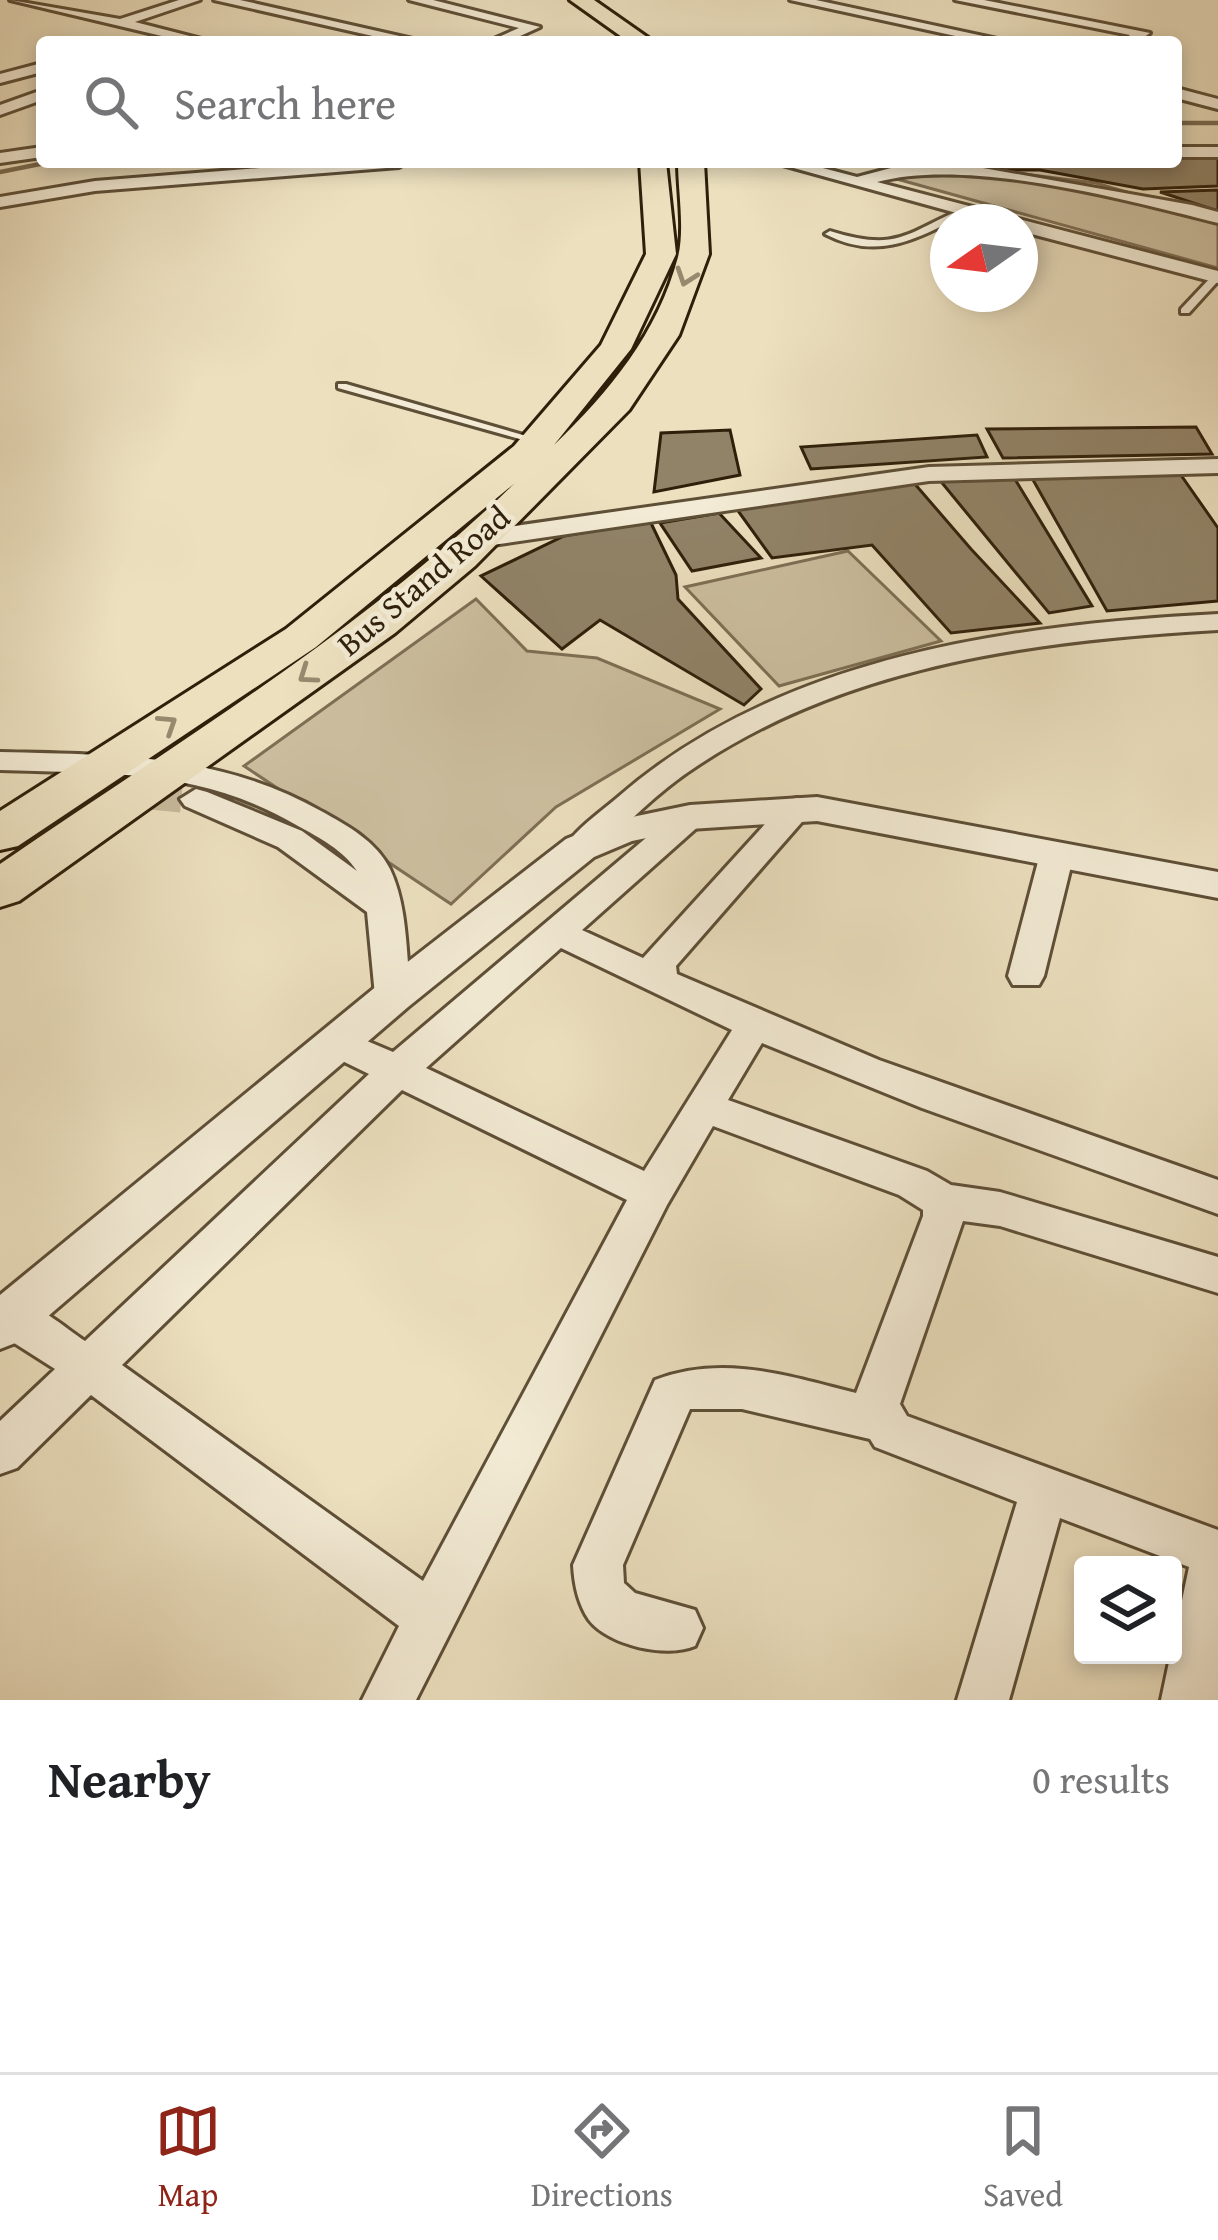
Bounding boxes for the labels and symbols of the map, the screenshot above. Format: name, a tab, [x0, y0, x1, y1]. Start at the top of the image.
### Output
north arrow	[930, 204, 1038, 312]
one-way arrow	[676, 266, 701, 287]
street label: Bus Stand Road	[326, 493, 520, 667]
one-way arrow	[299, 661, 321, 683]
one-way arrow	[155, 715, 177, 738]

